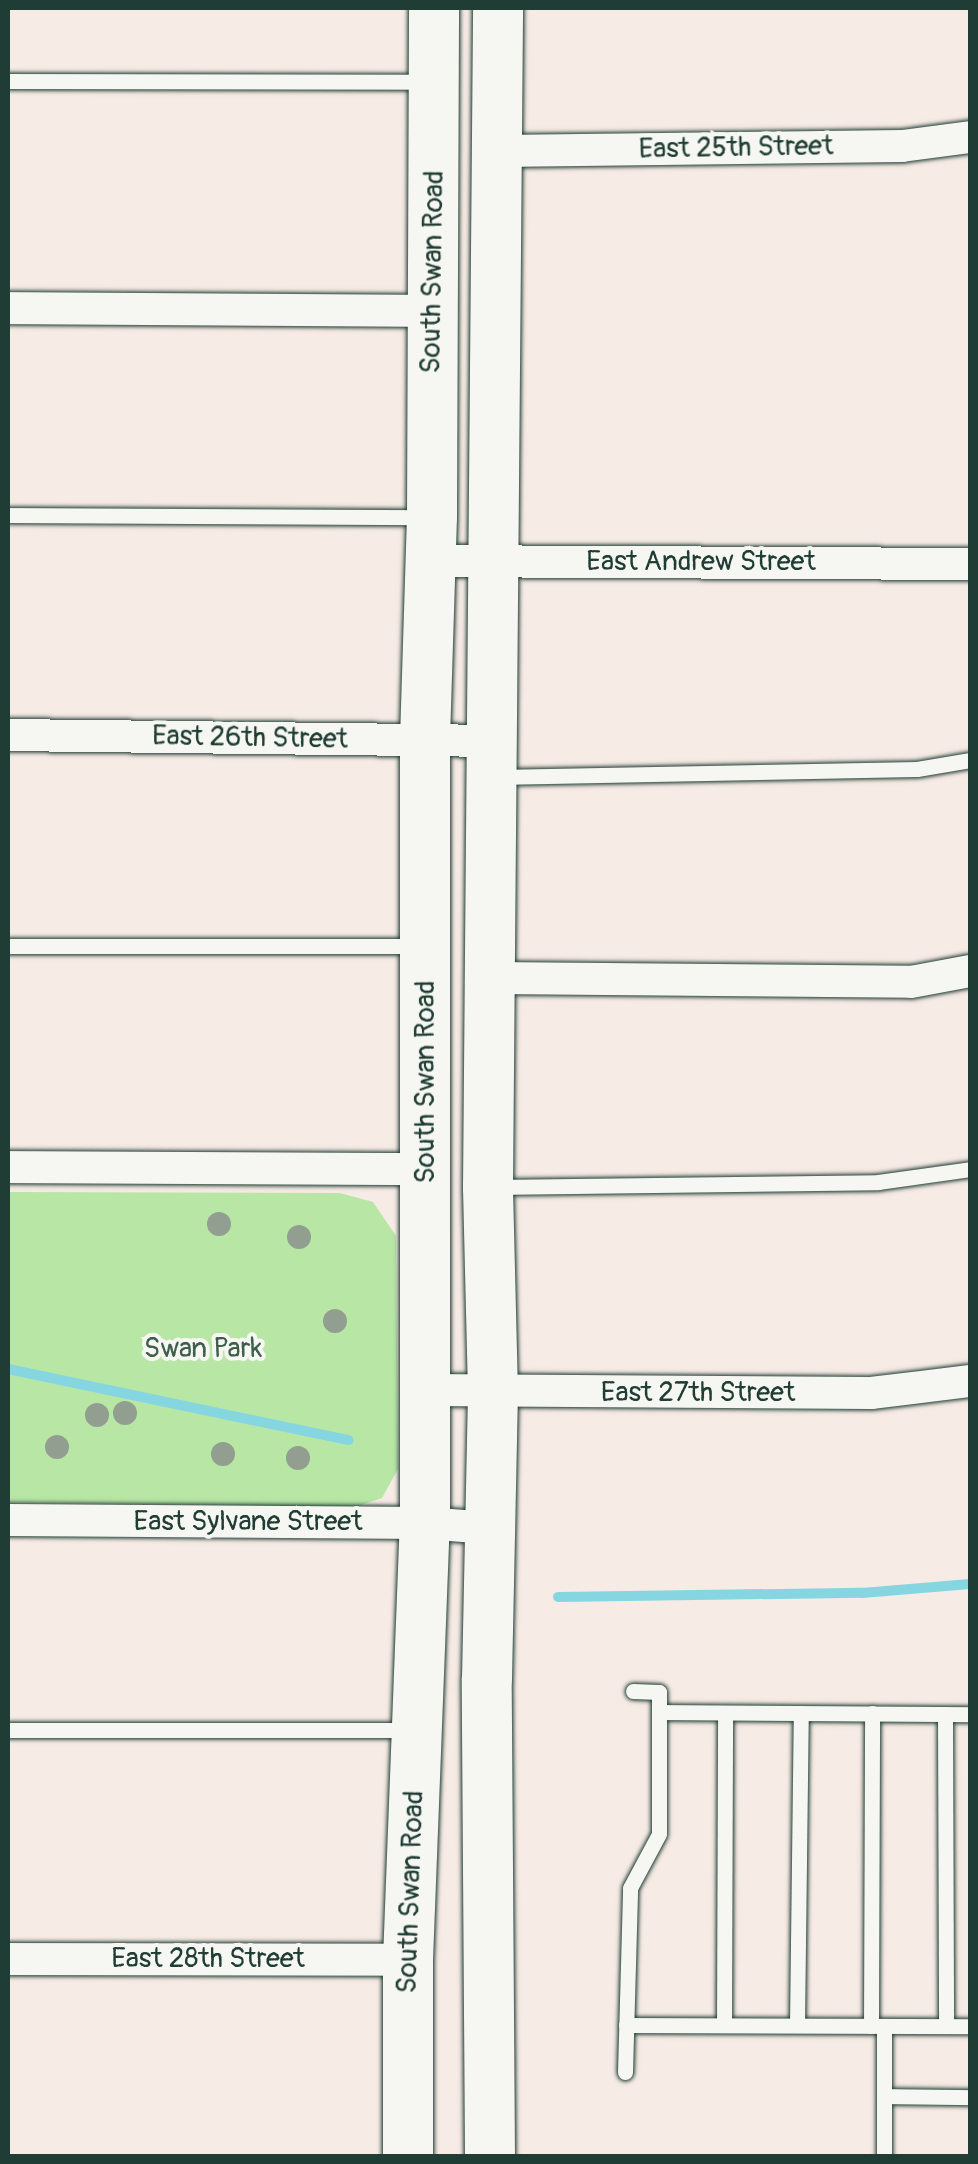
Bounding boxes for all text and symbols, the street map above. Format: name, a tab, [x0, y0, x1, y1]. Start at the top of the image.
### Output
street label: East 25th Street	[638, 130, 834, 166]
street label: South Swan Road	[414, 170, 452, 374]
street label: East Andrew Street	[586, 545, 816, 579]
street label: East 26th Street	[152, 719, 348, 757]
street label: South Swan Road	[409, 980, 443, 1184]
park label: Swan Park	[144, 1332, 262, 1366]
street label: East 27th Street	[601, 1376, 795, 1410]
street label: East Sylvane Street	[134, 1505, 362, 1539]
street label: South Swan Road	[391, 1790, 431, 1994]
street label: East 28th Street	[111, 1942, 305, 1976]

